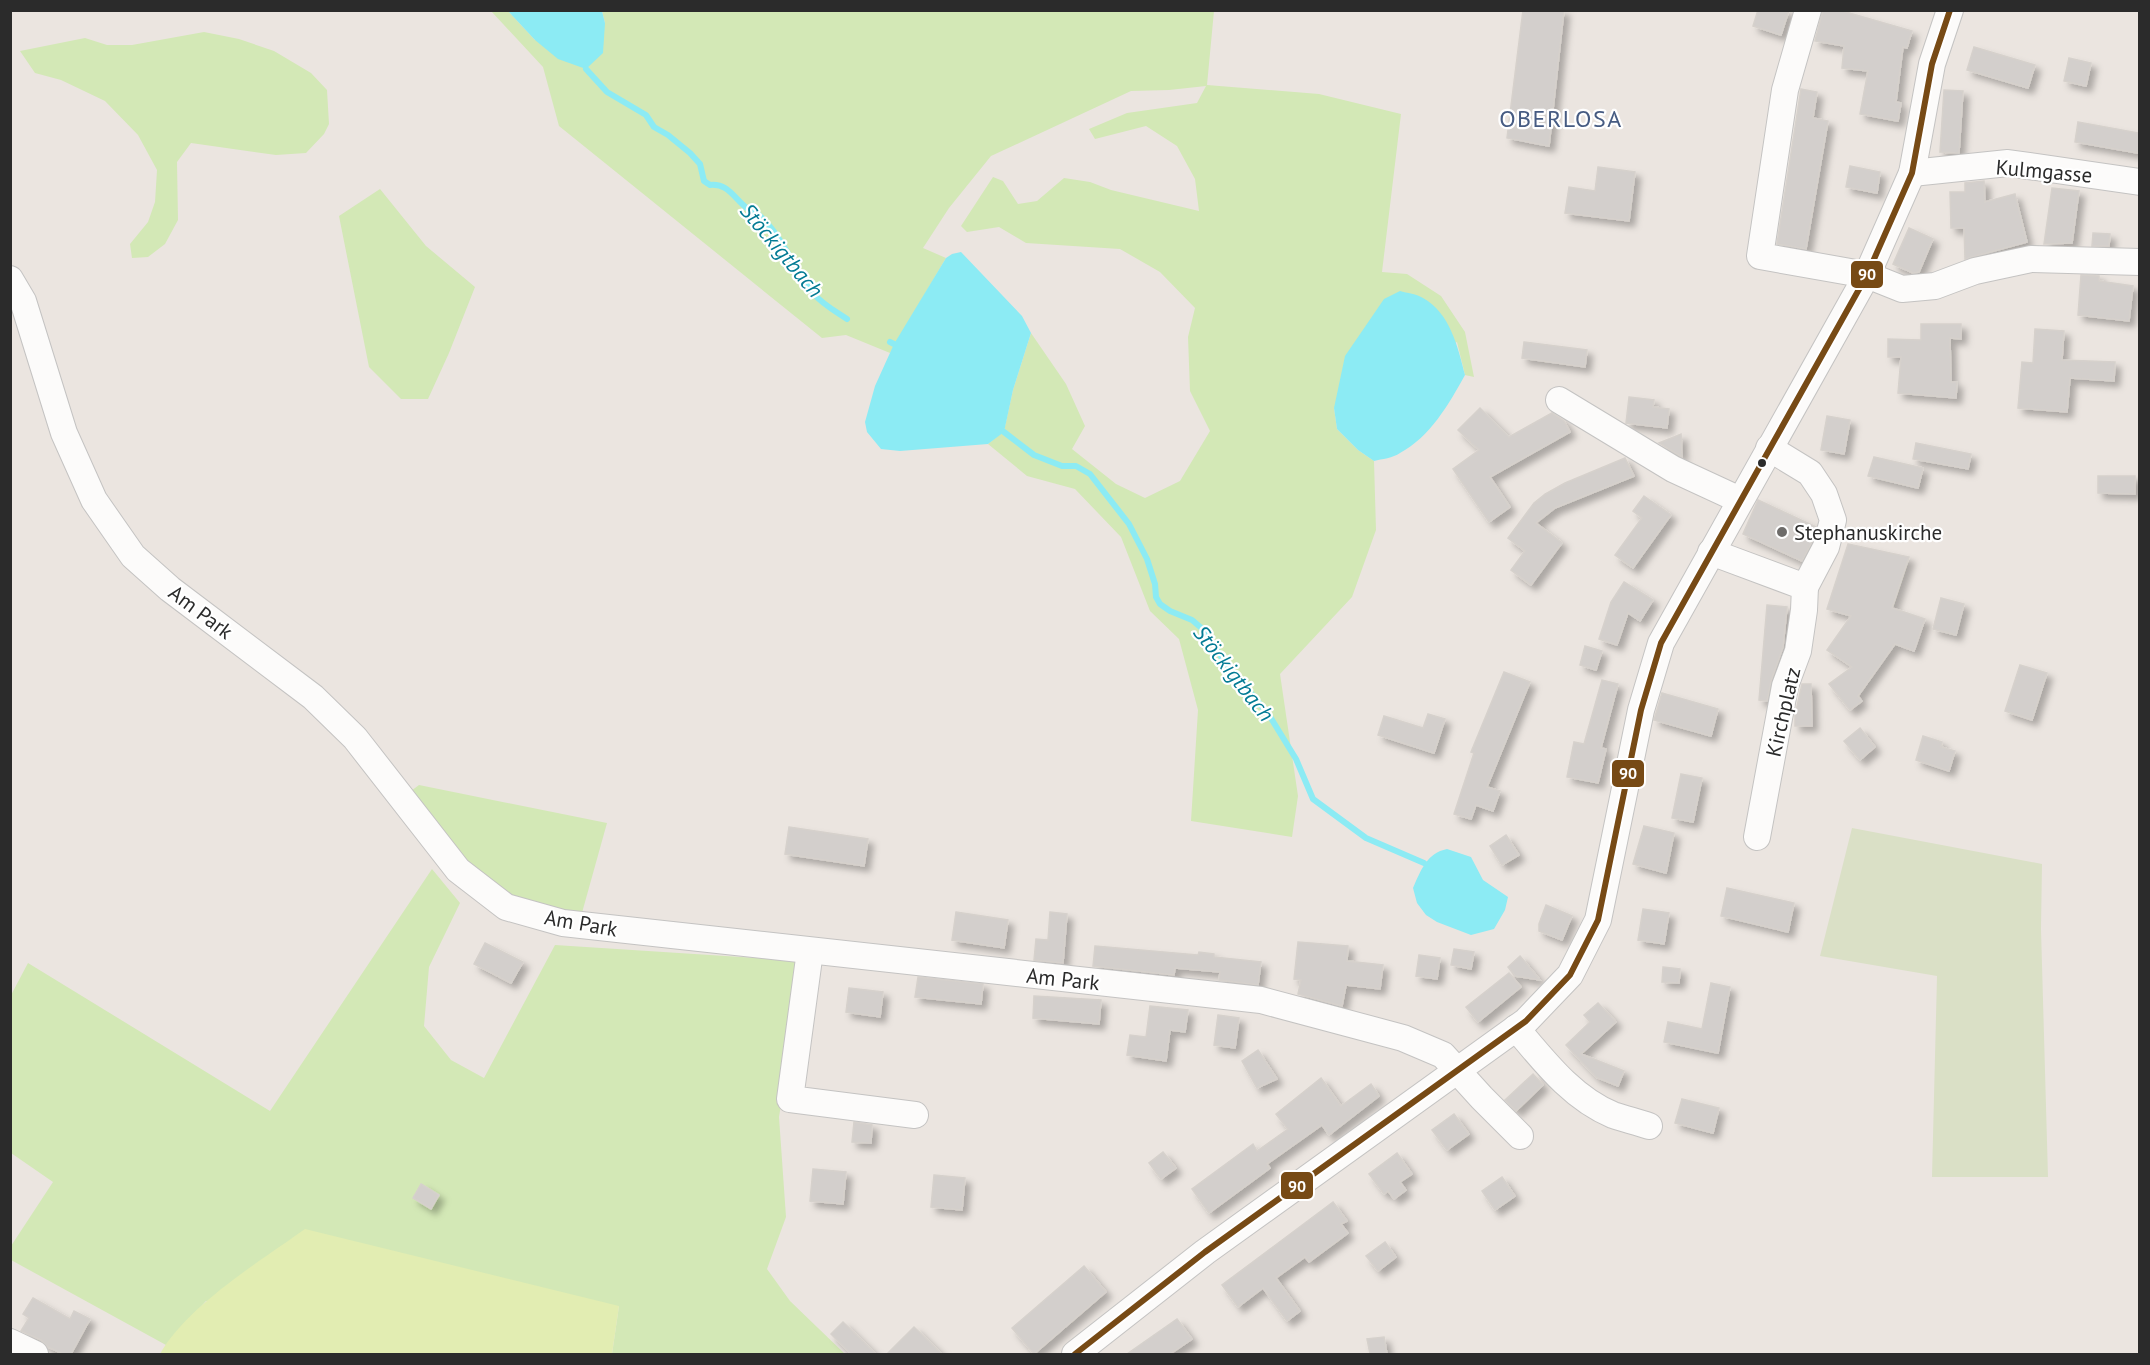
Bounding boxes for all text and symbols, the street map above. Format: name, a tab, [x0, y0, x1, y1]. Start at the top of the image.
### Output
district label: OBERLOSA	[1499, 103, 1623, 134]
street label: Kulmgasse	[1995, 153, 2093, 189]
water label: Stöckigtbach	[734, 197, 830, 303]
line badge: 90	[1850, 260, 1884, 289]
text: 90	[1858, 264, 1876, 284]
unlabelled marker	[1756, 457, 1768, 469]
place label: Stephanuskirche	[1794, 519, 1942, 546]
marker: Stephanuskirche	[1775, 525, 1789, 539]
street label: Am Park	[163, 579, 239, 645]
water label: Stöckigtbach	[1188, 619, 1280, 727]
street label: Kirchplatz	[1760, 665, 1806, 759]
line badge: 90	[1611, 759, 1645, 788]
text: 90	[1619, 763, 1637, 783]
street label: Am Park	[542, 903, 620, 943]
street label: Am Park	[1025, 962, 1101, 996]
line badge: 90	[1280, 1171, 1314, 1200]
text: 90	[1288, 1176, 1306, 1196]

